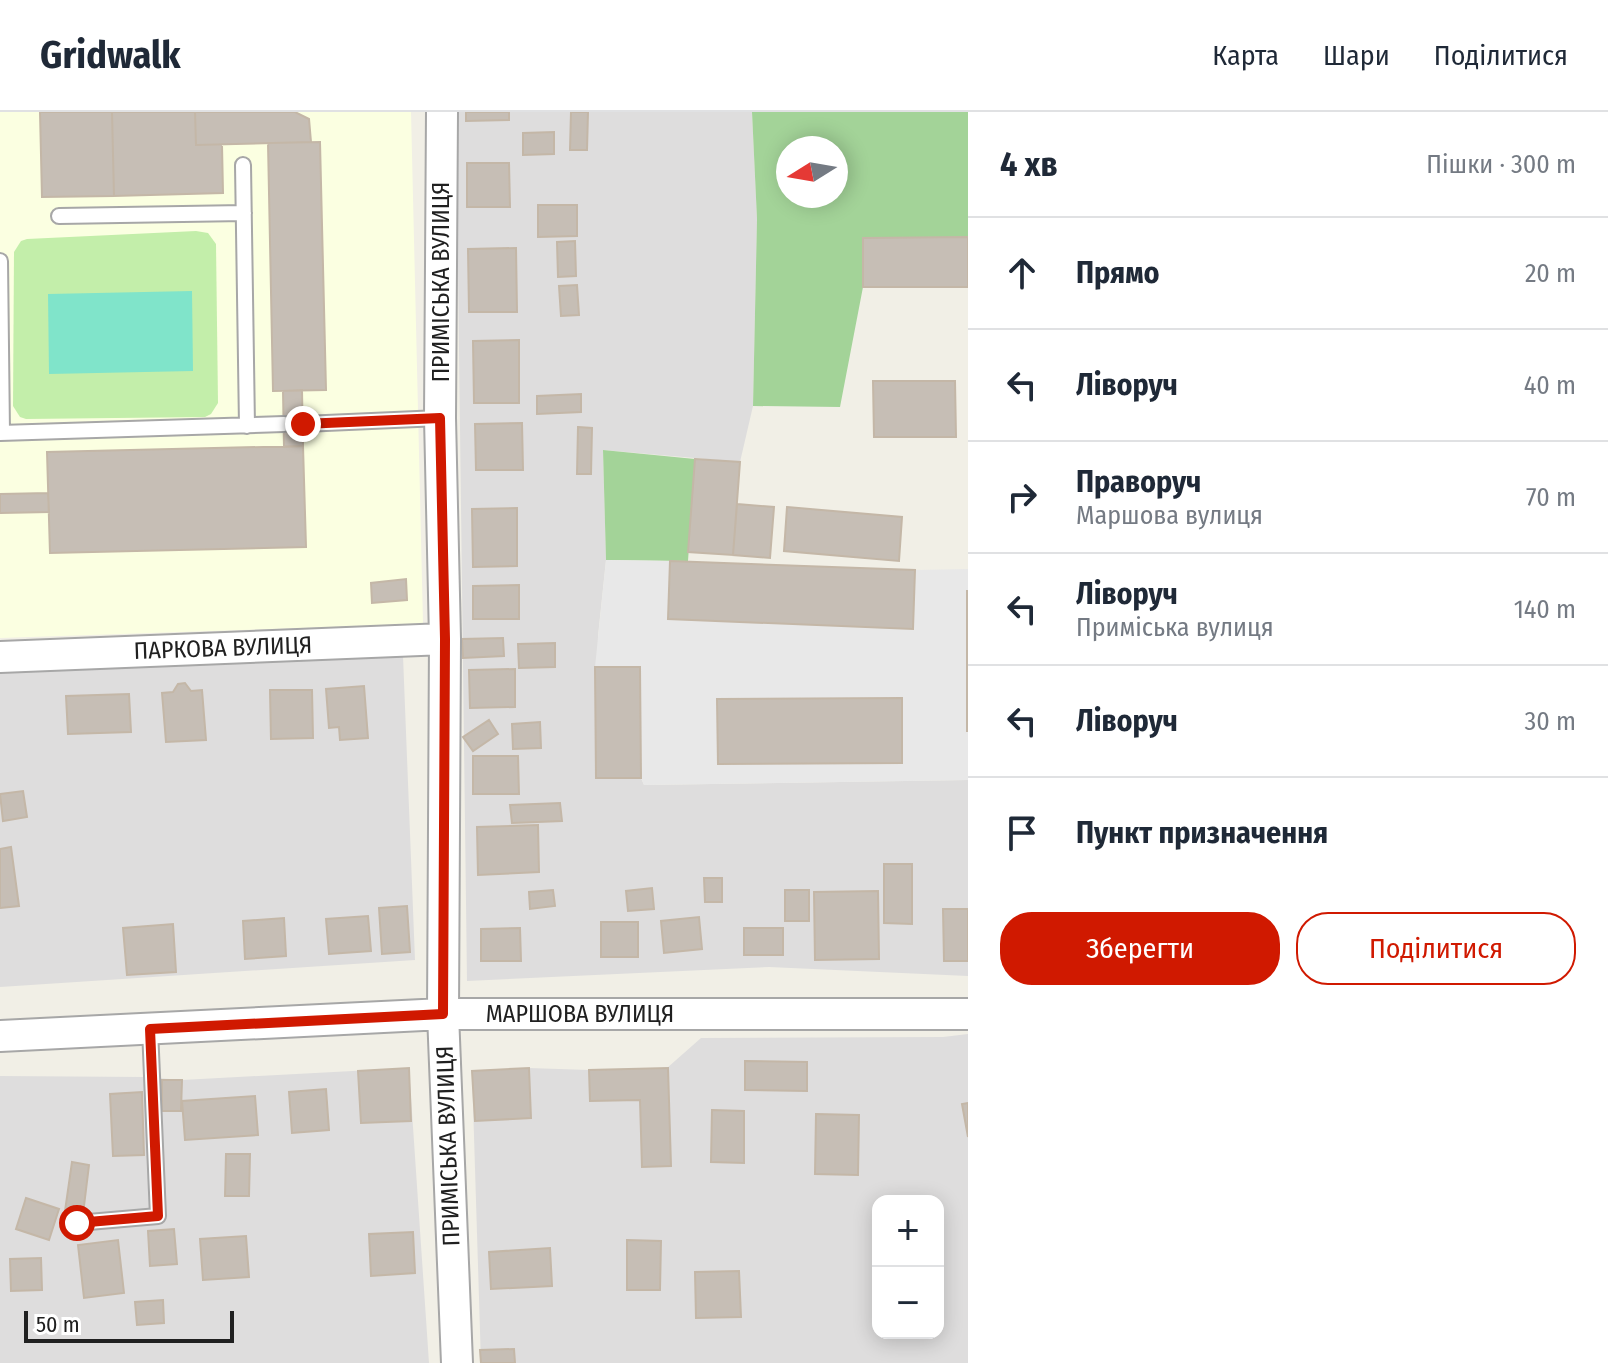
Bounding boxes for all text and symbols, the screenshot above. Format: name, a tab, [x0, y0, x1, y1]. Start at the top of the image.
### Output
text: Gridwalk	[40, 32, 181, 78]
text: Карта	[1212, 39, 1279, 72]
text: Шари	[1323, 39, 1390, 72]
text: Поділитися	[1434, 39, 1568, 72]
north arrow	[776, 136, 848, 208]
text: 4 хв	[1000, 144, 1058, 185]
text: Пішки · 300 m	[1426, 149, 1576, 180]
street label: ПРИМІСЬКА ВУЛИЦЯ	[427, 182, 455, 382]
icon: ahead	[1000, 251, 1044, 295]
text: Прямо	[1076, 255, 1160, 291]
text: 20 m	[1525, 258, 1576, 289]
icon: left	[1000, 363, 1044, 407]
text: Ліворуч	[1076, 367, 1178, 403]
text: 40 m	[1524, 370, 1576, 401]
route end	[285, 406, 321, 442]
text: Праворуч	[1076, 464, 1201, 500]
icon: right	[1000, 475, 1044, 519]
text: 70 m	[1526, 482, 1576, 513]
text: Маршова вулиця	[1076, 500, 1263, 531]
text: Ліворуч	[1076, 576, 1178, 612]
icon: left	[1000, 587, 1044, 631]
text: 140 m	[1514, 594, 1576, 625]
text: Приміська вулиця	[1076, 612, 1274, 643]
street label: ПАРКОВА ВУЛИЦЯ	[133, 631, 313, 665]
icon: left	[1000, 699, 1044, 743]
text: Ліворуч	[1076, 703, 1178, 739]
text: 30 m	[1525, 706, 1576, 737]
icon: arrive	[1000, 811, 1044, 855]
text: Пункт призначення	[1076, 815, 1328, 851]
button: Зберегти	[1000, 912, 1280, 985]
button: Поділитися	[1296, 912, 1576, 985]
street label: МАРШОВА ВУЛИЦЯ	[486, 1000, 674, 1028]
street label: ПРИМІСЬКА ВУЛИЦЯ	[431, 1045, 465, 1247]
map controls	[872, 1195, 944, 1339]
button: +	[872, 1195, 944, 1267]
route start	[59, 1205, 95, 1241]
button: −	[872, 1267, 944, 1339]
scale bar	[24, 1307, 234, 1343]
text: 50 m	[36, 1311, 80, 1338]

